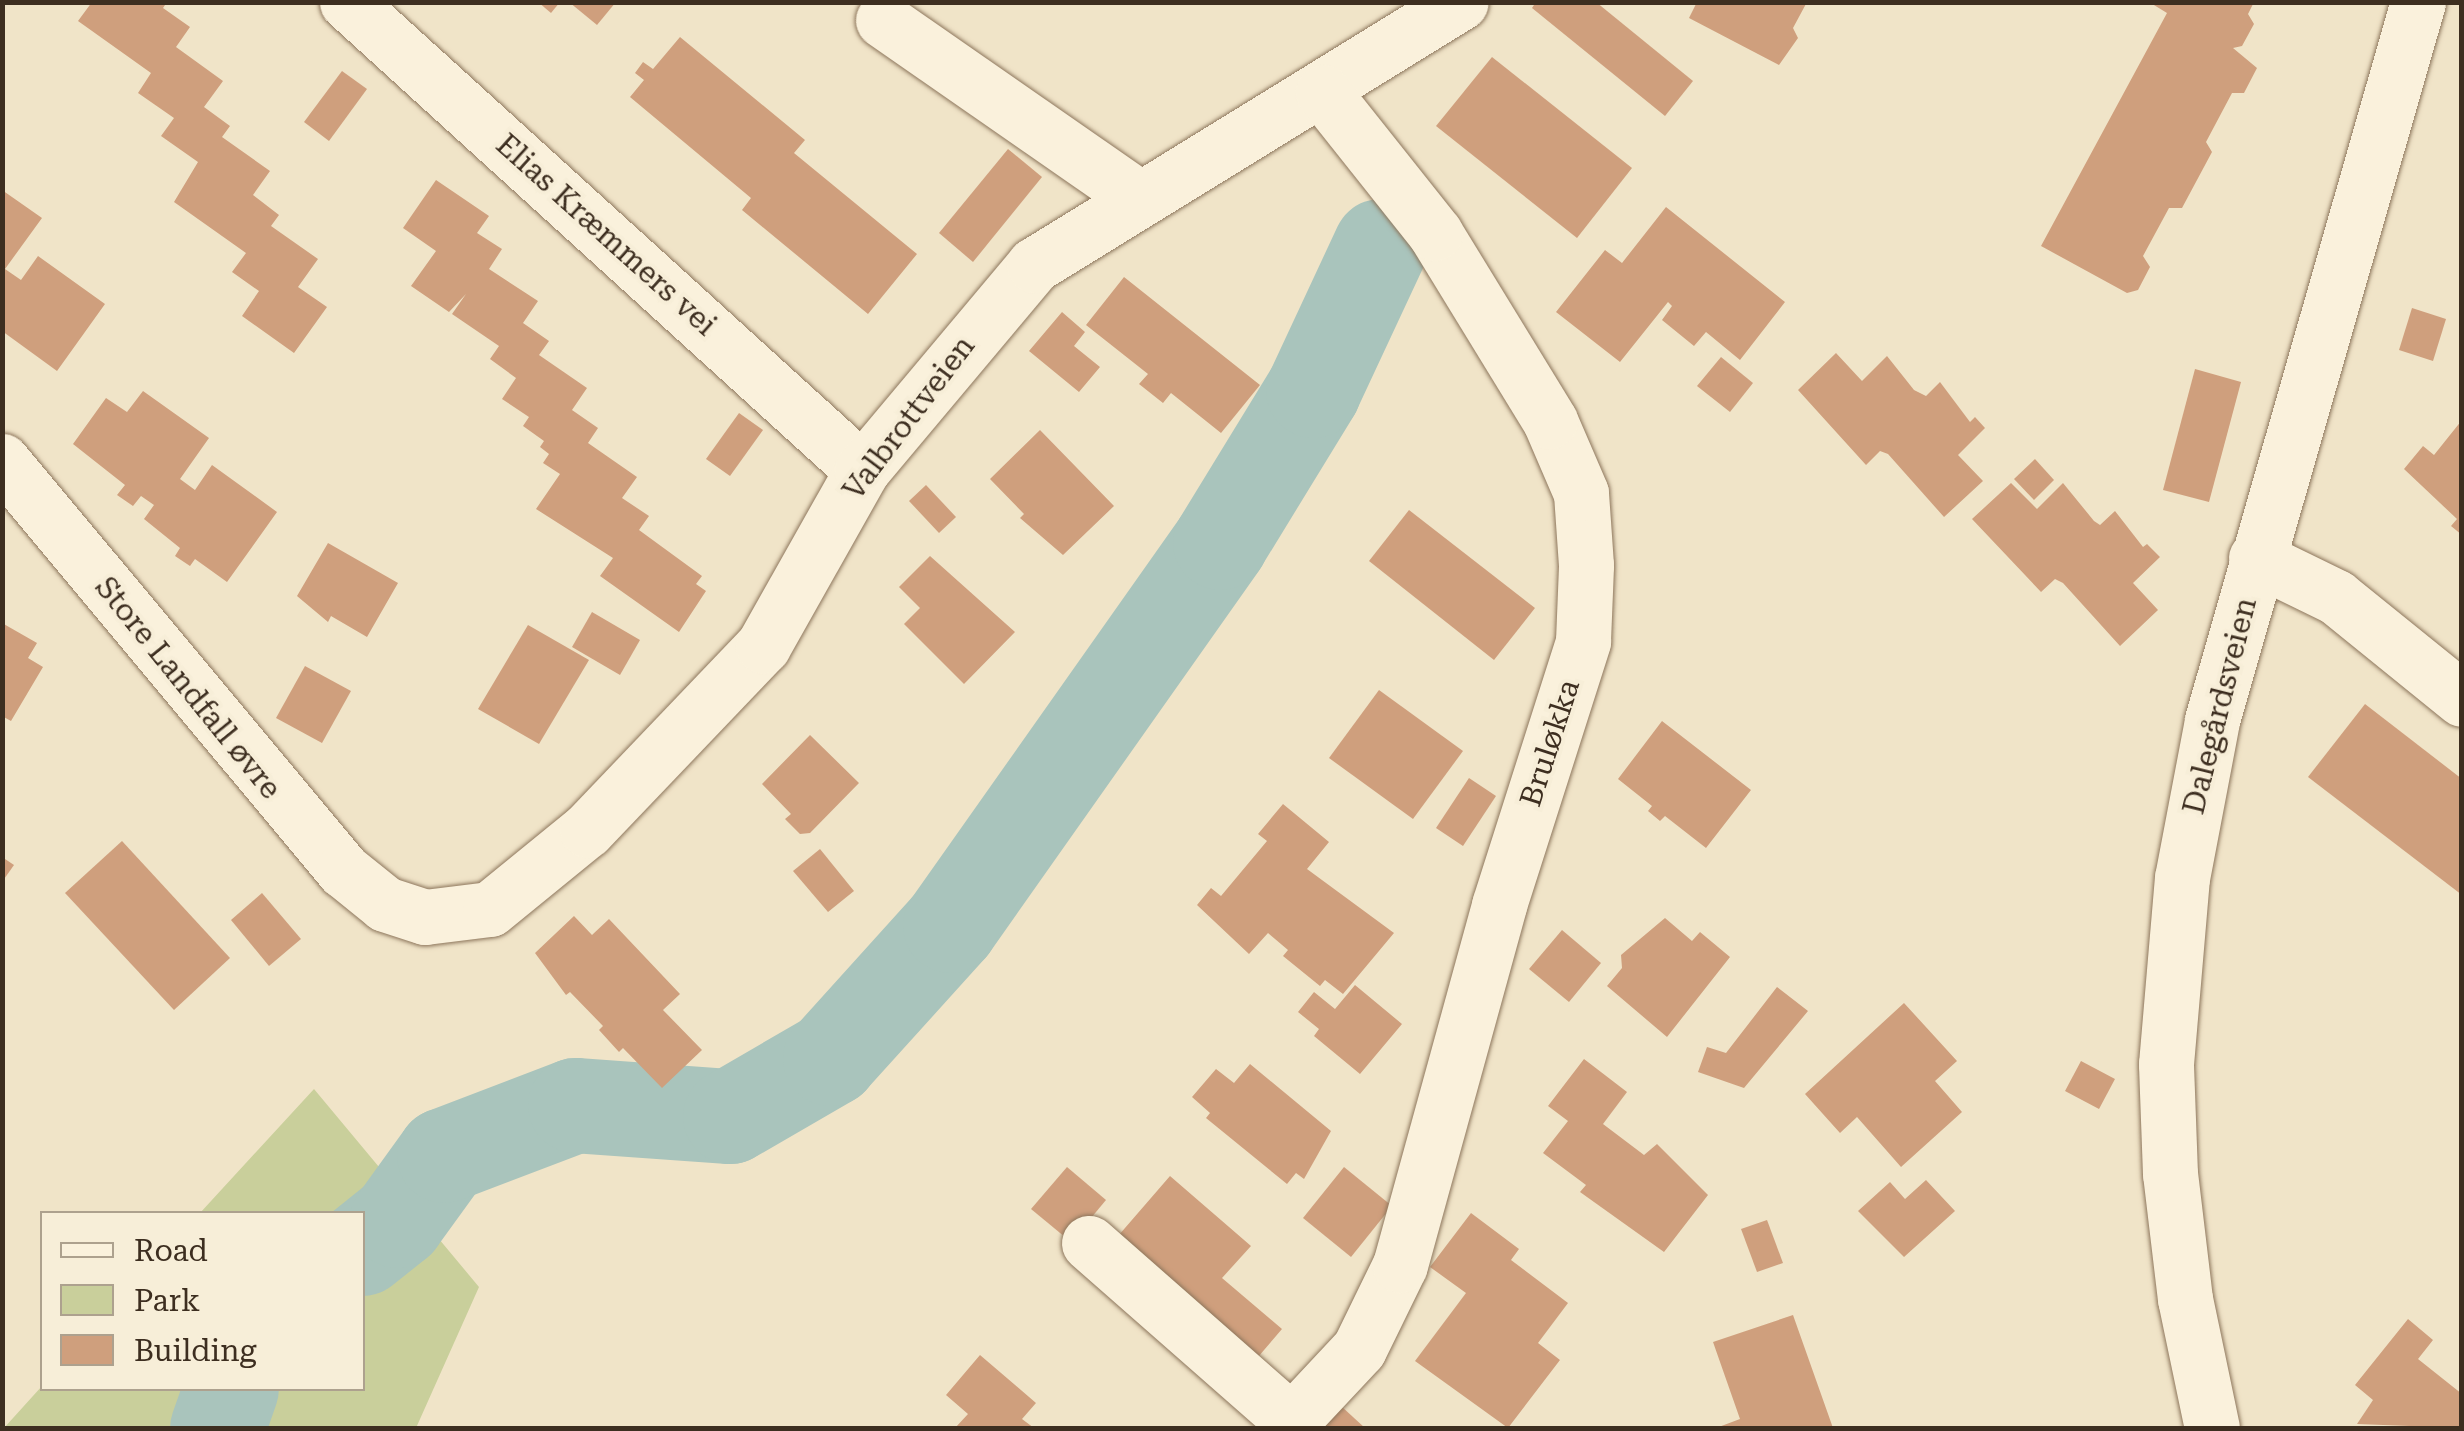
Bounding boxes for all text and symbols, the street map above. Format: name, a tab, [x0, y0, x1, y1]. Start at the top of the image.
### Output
street label: Elias Kræmmers vei	[489, 127, 723, 343]
street label: Valbrottveien	[836, 329, 982, 507]
street label: Store Landfall øvre	[87, 570, 289, 806]
street label: Dalegårdsveien	[2176, 594, 2264, 818]
street label: Bruløkka	[1513, 675, 1587, 811]
legend	[40, 1211, 365, 1391]
text: Road	[134, 1233, 208, 1268]
text: Park	[134, 1283, 200, 1318]
text: Building	[134, 1333, 257, 1368]

